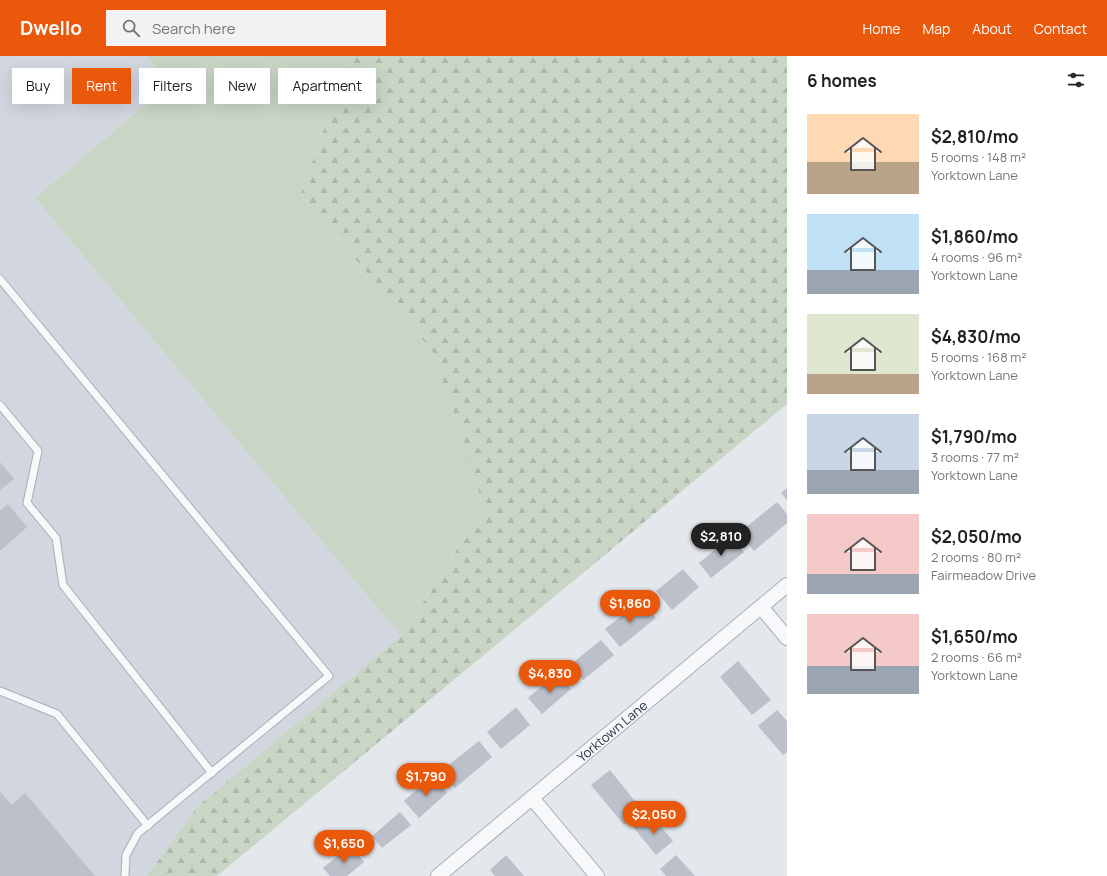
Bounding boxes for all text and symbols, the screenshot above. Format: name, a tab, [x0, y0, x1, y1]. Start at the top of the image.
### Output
search box	[106, 10, 386, 46]
text: Dwello	[20, 15, 82, 41]
icon: search	[120, 17, 142, 39]
text: Search here	[152, 18, 235, 39]
text: Home	[863, 19, 900, 38]
text: Map	[922, 19, 950, 38]
text: About	[972, 19, 1012, 38]
text: Contact	[1034, 19, 1087, 38]
chip: Buy	[12, 68, 64, 104]
chip: Rent	[72, 68, 131, 104]
chip: Filters	[139, 68, 206, 104]
chip: New	[214, 68, 270, 104]
chip: Apartment	[278, 68, 376, 104]
text: 6 homes	[807, 69, 877, 92]
icon: filters	[1065, 69, 1087, 91]
text: $2,810/mo	[931, 125, 1019, 148]
icon: home	[839, 130, 887, 178]
text: 5 rooms · 148 m²	[931, 148, 1026, 166]
text: Yorktown Lane	[931, 166, 1018, 184]
text: $1,860/mo	[931, 225, 1018, 248]
icon: home	[839, 230, 887, 278]
text: 4 rooms · 96 m²	[931, 248, 1022, 266]
text: Yorktown Lane	[931, 266, 1018, 284]
text: $4,830/mo	[931, 325, 1021, 348]
icon: home	[839, 330, 887, 378]
text: 5 rooms · 168 m²	[931, 348, 1027, 366]
text: Yorktown Lane	[931, 366, 1018, 384]
text: $1,790/mo	[931, 425, 1017, 448]
icon: home	[839, 430, 887, 478]
text: 3 rooms · 77 m²	[931, 448, 1019, 466]
text: Yorktown Lane	[931, 466, 1018, 484]
pin: $2,810	[688, 523, 754, 557]
text: $2,050/mo	[931, 525, 1022, 548]
text: $2,810	[700, 527, 742, 545]
icon: home	[839, 530, 887, 578]
text: 2 rooms · 80 m²	[931, 548, 1021, 566]
text: Fairmeadow Drive	[931, 566, 1036, 584]
pin: $1,860	[597, 590, 663, 624]
text: $1,860	[609, 594, 651, 612]
text: $1,650/mo	[931, 625, 1018, 648]
icon: home	[839, 630, 887, 678]
text: 2 rooms · 66 m²	[931, 648, 1022, 666]
pin: $4,830	[517, 660, 583, 694]
text: $4,830	[528, 664, 572, 682]
text: Yorktown Lane	[931, 666, 1018, 684]
street label: Yorktown Lane	[573, 696, 651, 766]
pin: $1,790	[393, 763, 459, 797]
text: $1,790	[406, 767, 446, 785]
pin: $2,050	[621, 801, 687, 835]
text: $2,050	[632, 805, 676, 823]
pin: $1,650	[311, 830, 377, 864]
text: $1,650	[323, 834, 365, 852]

